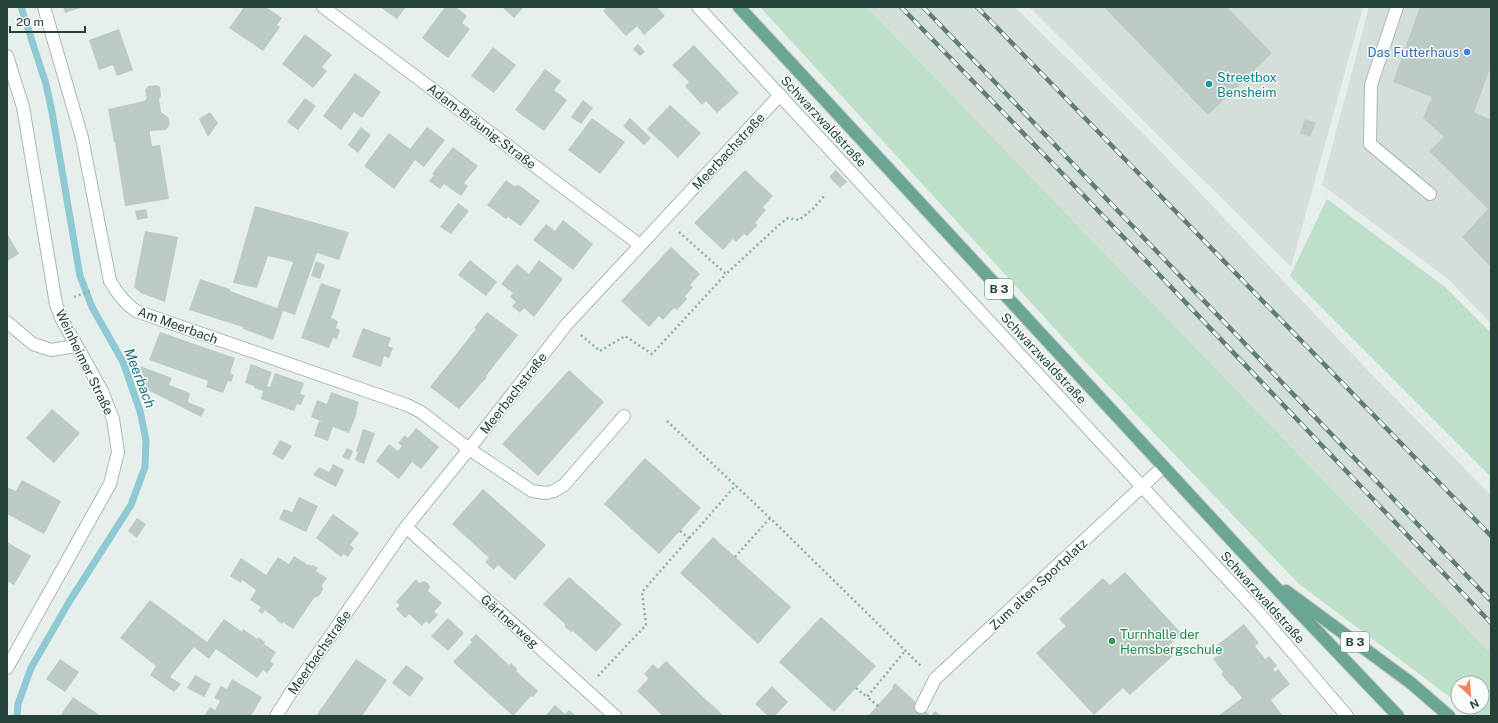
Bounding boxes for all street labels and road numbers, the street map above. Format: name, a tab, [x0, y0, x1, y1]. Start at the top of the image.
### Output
street label: Schwarzwaldstraße	[778, 73, 870, 170]
street label: Adam-Bräunig-Straße	[424, 81, 539, 172]
street label: Meerbachstraße	[689, 110, 768, 193]
road number: B 3	[985, 279, 1013, 299]
street label: Am Meerbach	[136, 304, 220, 347]
street label: Weinheimer Straße	[52, 307, 117, 417]
street label: Schwarzwaldstraße	[998, 310, 1090, 407]
street label: Meerbachstraße	[477, 350, 550, 437]
street label: Zum alten Sportplatz	[987, 535, 1090, 633]
street label: Schwarzwaldstraße	[1217, 548, 1308, 646]
street label: Gärtnerweg	[478, 592, 542, 651]
street label: Meerbachstraße	[285, 607, 354, 697]
road number: B 3	[1341, 632, 1369, 652]

